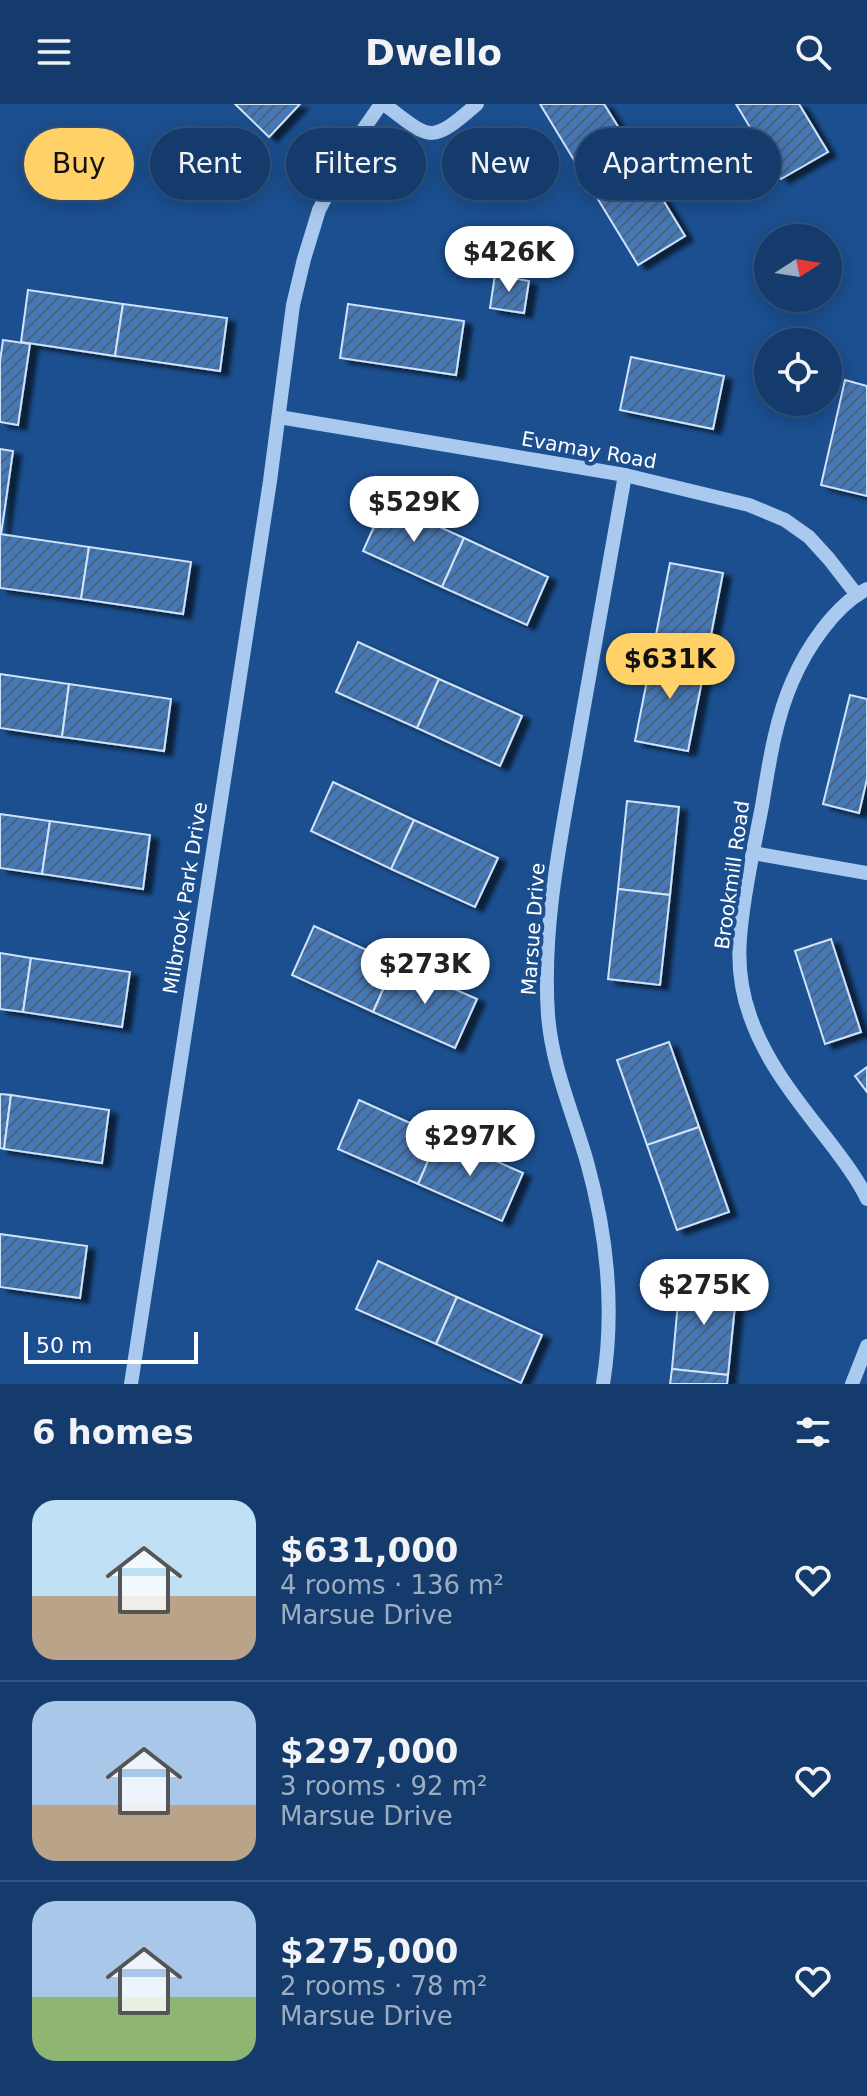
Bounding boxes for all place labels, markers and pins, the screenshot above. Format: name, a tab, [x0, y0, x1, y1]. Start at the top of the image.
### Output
pin: $426K	[453, 226, 565, 294]
pin: $529K	[358, 476, 470, 544]
pin: $631K	[614, 633, 726, 701]
pin: $273K	[369, 938, 481, 1006]
pin: $297K	[414, 1110, 526, 1178]
pin: $275K	[648, 1259, 760, 1327]

